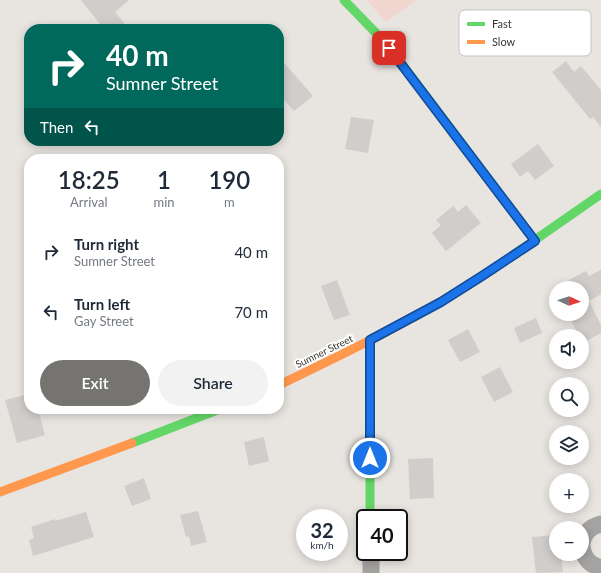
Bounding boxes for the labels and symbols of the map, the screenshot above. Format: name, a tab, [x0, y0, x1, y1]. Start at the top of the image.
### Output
legend	[459, 10, 591, 56]
text: Fast	[492, 17, 512, 30]
pin	[372, 31, 406, 65]
text: Slow	[492, 35, 516, 48]
north arrow	[549, 281, 589, 321]
street label: Sumner Street	[293, 332, 355, 370]
position arrow	[349, 437, 391, 479]
speed limit sign: 40	[356, 509, 408, 561]

